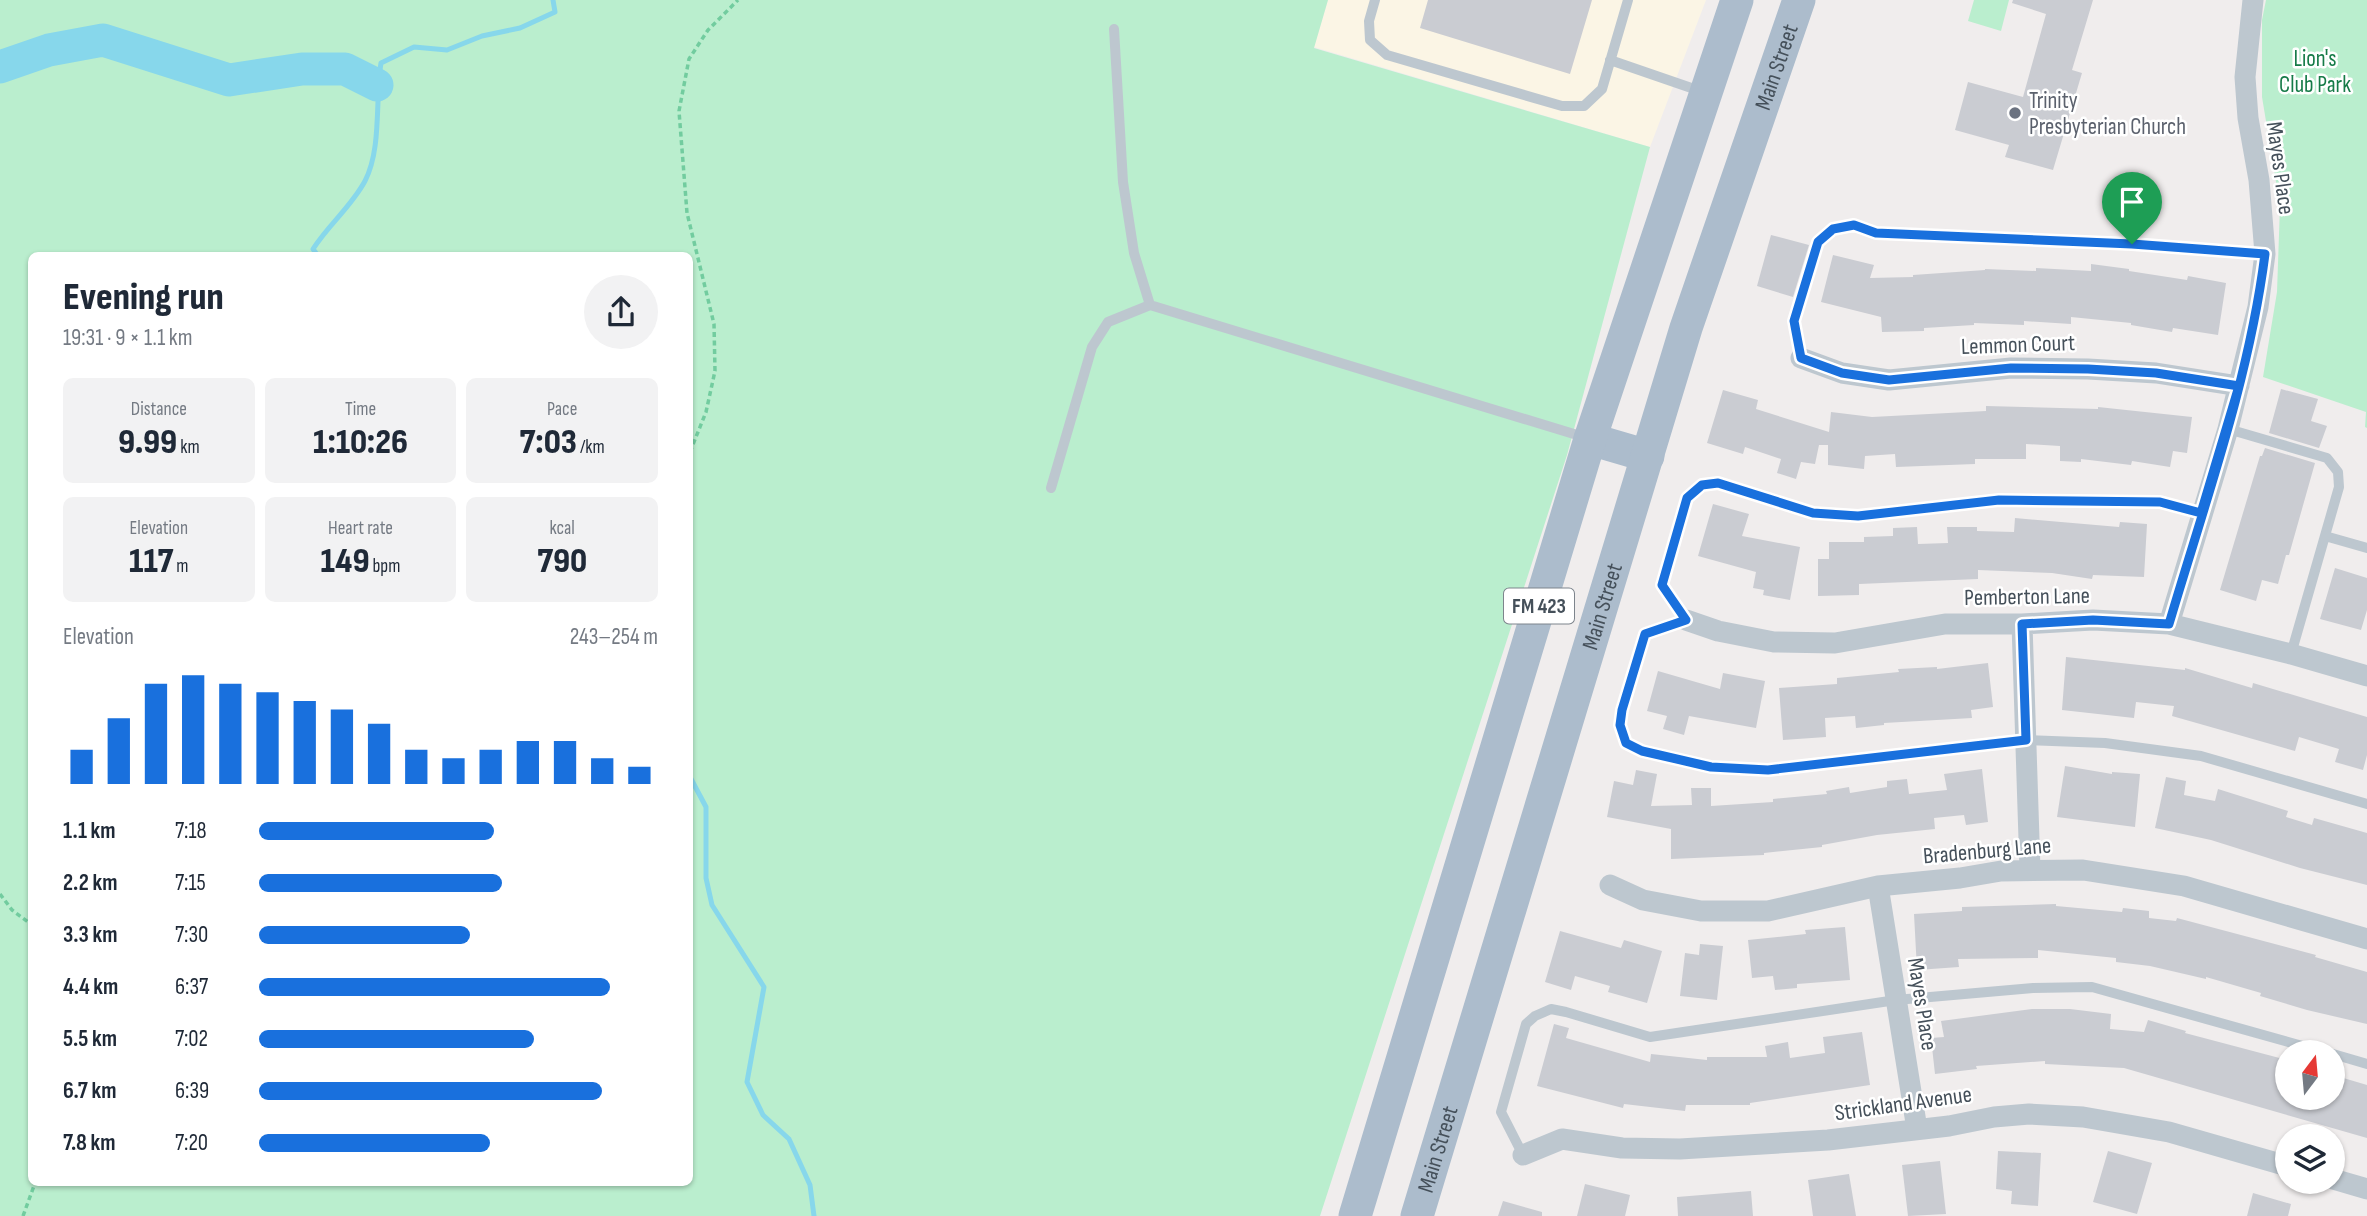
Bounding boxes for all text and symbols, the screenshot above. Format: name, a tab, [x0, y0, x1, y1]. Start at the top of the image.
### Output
street label: Main Street	[1749, 21, 1805, 114]
park label: Lion's Club Park	[2279, 45, 2351, 99]
place label: Trinity Presbyterian Church	[2029, 87, 2186, 141]
marker: Trinity Presbyterian Church	[2007, 105, 2023, 121]
street label: Mayes Place	[2260, 120, 2300, 216]
pin	[2102, 172, 2162, 244]
icon: arrive	[2113, 183, 2151, 221]
text: Evening run	[63, 275, 224, 320]
button: share	[584, 275, 658, 349]
text: 19:31 · 9 × 1.1 km	[63, 324, 192, 352]
street label: Lemmon Court	[1961, 329, 2076, 361]
text: Distance	[131, 398, 187, 421]
text: Time	[345, 398, 376, 421]
text: Pace	[547, 398, 577, 421]
text: 9.99	[118, 421, 177, 464]
text: 1:10:26	[313, 421, 408, 464]
text: 7:03	[520, 421, 577, 464]
text: km	[177, 436, 200, 459]
text: /km	[577, 436, 605, 459]
text: Elevation	[130, 517, 188, 540]
text: Heart rate	[328, 517, 393, 540]
text: kcal	[550, 517, 575, 540]
text: 117	[129, 540, 173, 583]
text: 149	[321, 540, 369, 583]
text: 790	[537, 540, 587, 583]
text: m	[173, 555, 189, 578]
text: bpm	[369, 555, 400, 578]
street label: Main Street	[1576, 560, 1629, 653]
street label: Pemberton Lane	[1964, 582, 2090, 612]
road number: FM 423	[1504, 588, 1574, 624]
text: Elevation	[63, 623, 134, 651]
text: 243–254 m	[570, 623, 658, 651]
text: 1.1 km	[63, 817, 116, 845]
text: 7:18	[175, 817, 207, 845]
street label: Bradenburg Lane	[1922, 831, 2052, 871]
text: 2.2 km	[63, 869, 117, 897]
text: 7:15	[175, 869, 206, 897]
text: 3.3 km	[63, 921, 117, 949]
text: 7:30	[175, 921, 208, 949]
street label: Mayes Place	[1901, 956, 1943, 1052]
text: 4.4 km	[63, 973, 118, 1001]
text: 6:37	[175, 973, 208, 1001]
text: 5.5 km	[63, 1025, 117, 1053]
text: 7:02	[175, 1025, 208, 1053]
north arrow	[2275, 1040, 2345, 1110]
map controls	[2275, 1040, 2345, 1194]
text: 6.7 km	[63, 1077, 116, 1105]
text: 6:39	[175, 1077, 209, 1105]
street label: Strickland Avenue	[1833, 1081, 1974, 1127]
street label: Main Street	[1412, 1103, 1465, 1196]
button: layers	[2275, 1124, 2345, 1194]
text: 7.8 km	[63, 1129, 115, 1157]
text: 7:20	[175, 1129, 208, 1157]

